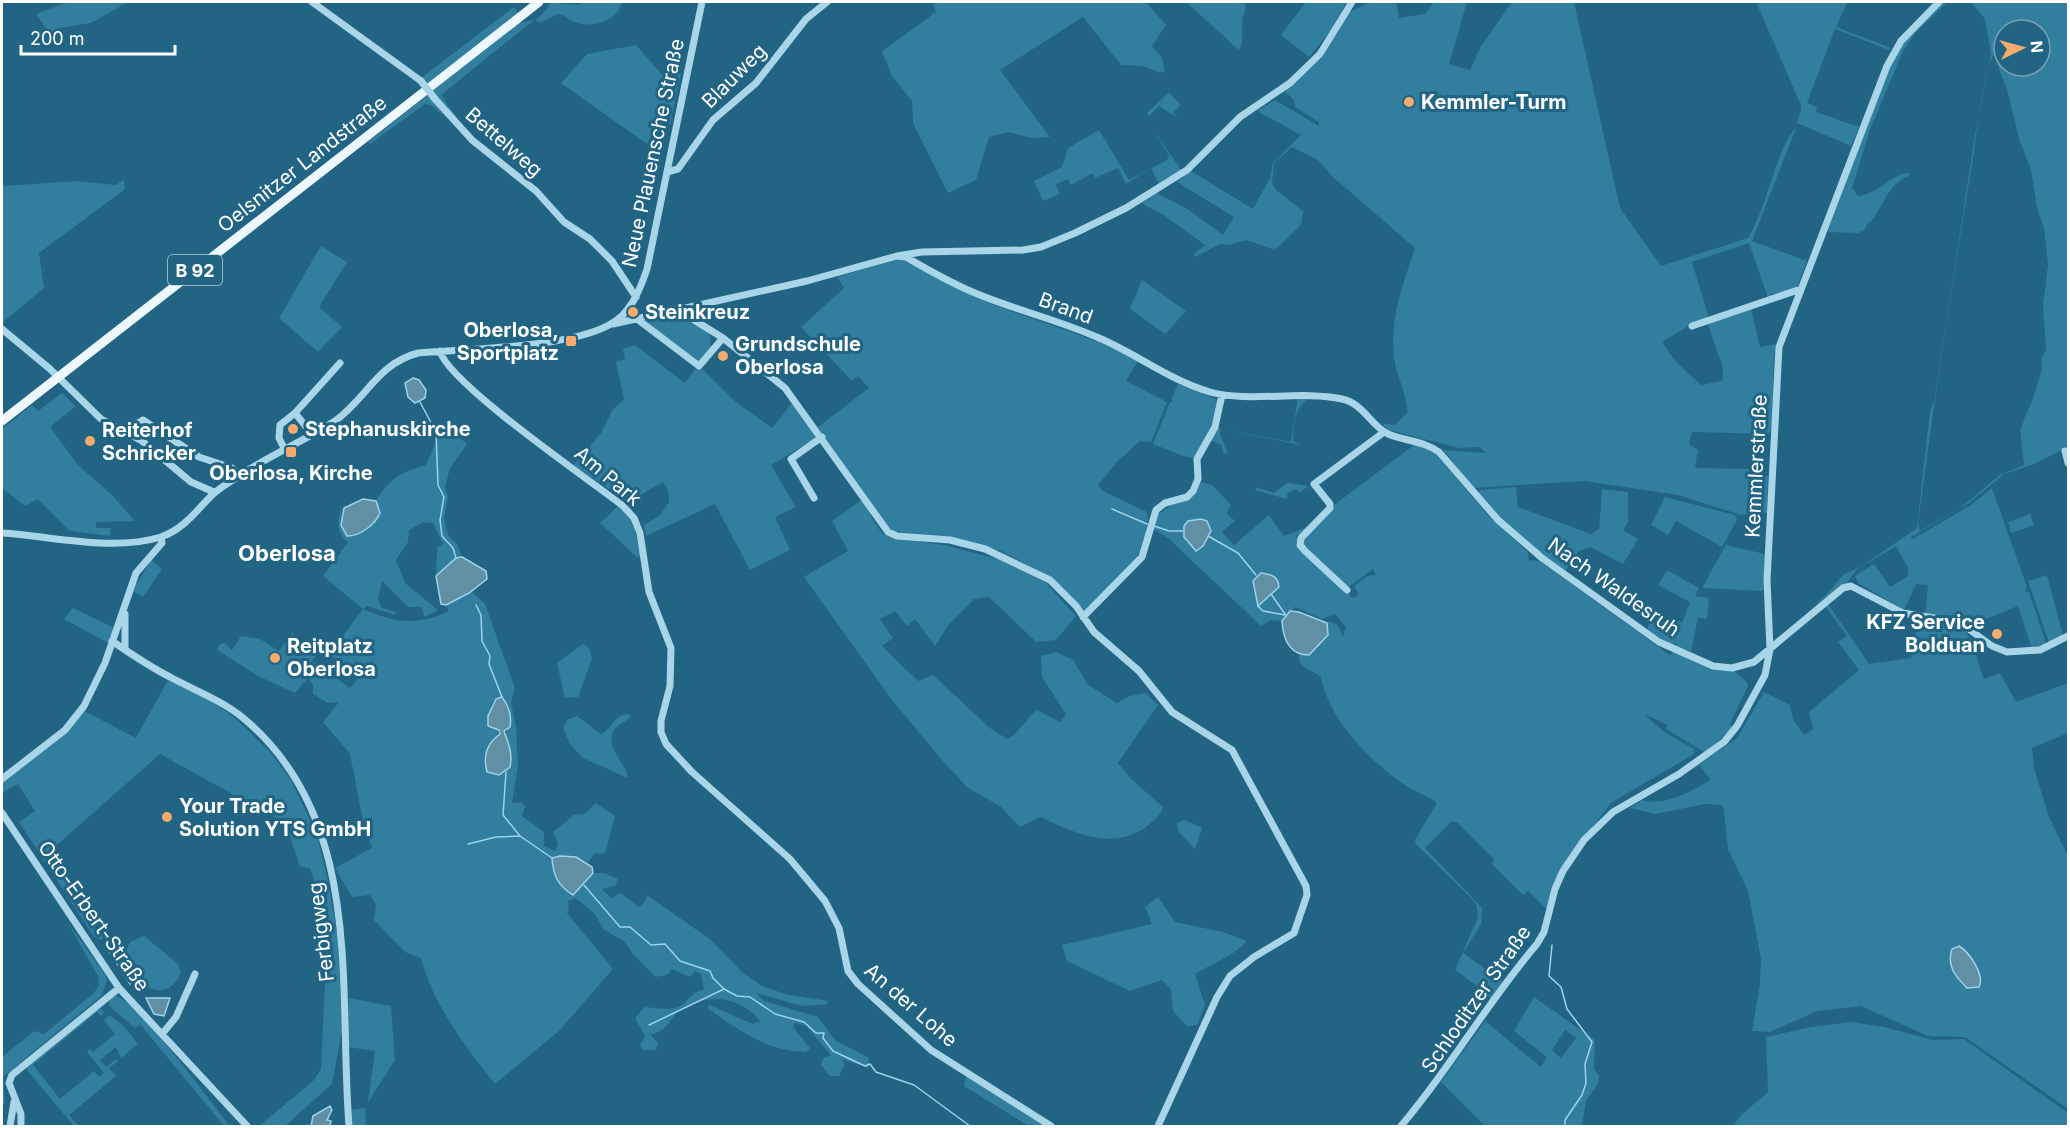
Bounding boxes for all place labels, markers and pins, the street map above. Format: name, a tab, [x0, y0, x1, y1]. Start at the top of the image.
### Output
place label: Kemmler-Turm	[1421, 90, 1566, 114]
marker: Kemmler-Turm	[1402, 95, 1416, 109]
place label: Steinkreuz	[645, 300, 750, 324]
marker: Steinkreuz	[626, 305, 640, 319]
place label: Oberlosa, Sportplatz	[457, 318, 559, 365]
place label: Grundschule Oberlosa	[735, 332, 861, 379]
marker: Oberlosa, Sportplatz	[564, 334, 578, 348]
marker: Grundschule Oberlosa	[716, 349, 730, 363]
place label: Stephanuskirche	[305, 417, 471, 441]
place label: Reiterhof Schricker	[102, 418, 196, 465]
marker: Stephanuskirche	[286, 422, 300, 436]
marker: Reiterhof Schricker	[83, 434, 97, 448]
marker: Oberlosa, Kirche	[284, 445, 298, 459]
place label: Oberlosa, Kirche	[209, 461, 373, 485]
place label: KFZ Service Bolduan	[1866, 610, 1985, 657]
marker: KFZ Service Bolduan	[1990, 627, 2004, 641]
place label: Reitplatz Oberlosa	[287, 634, 376, 681]
marker: Reitplatz Oberlosa	[268, 651, 282, 665]
place label: Your Trade Solution YTS GmbH	[179, 794, 371, 841]
marker: Your Trade Solution YTS GmbH	[160, 810, 174, 824]

